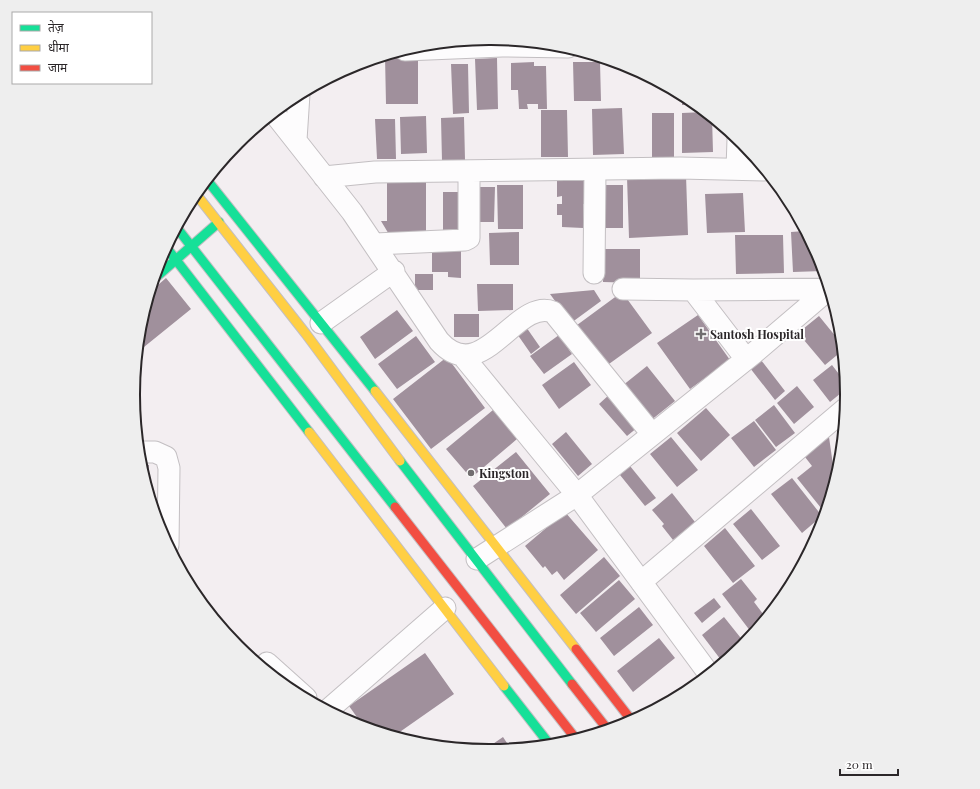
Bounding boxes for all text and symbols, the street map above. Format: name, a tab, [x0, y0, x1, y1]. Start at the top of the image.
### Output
legend	[12, 12, 152, 84]
text: तेज़	[48, 19, 65, 35]
text: धीमा	[48, 39, 70, 55]
text: जाम	[48, 59, 68, 75]
place label: Santosh Hospital	[710, 326, 804, 342]
marker: Santosh Hospital	[695, 328, 707, 340]
place label: Kingston	[479, 465, 530, 481]
marker: Kingston	[466, 468, 476, 478]
scale bar	[840, 751, 898, 777]
text: 20 m	[846, 756, 873, 772]

